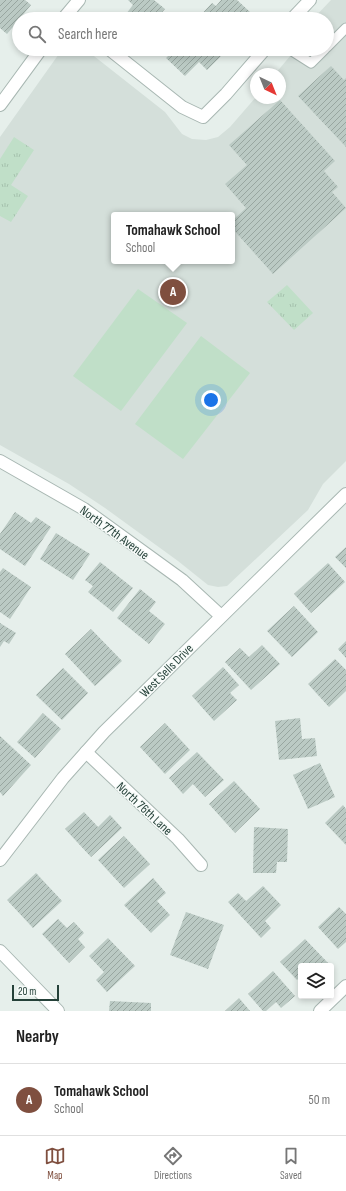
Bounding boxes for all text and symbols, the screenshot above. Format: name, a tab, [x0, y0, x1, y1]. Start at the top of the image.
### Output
search box	[12, 12, 334, 56]
icon: search	[26, 23, 48, 45]
text: Search here	[58, 25, 118, 44]
north arrow	[250, 68, 286, 104]
popup	[111, 212, 235, 264]
text: Tomahawk School	[126, 221, 220, 240]
text: School	[126, 240, 155, 256]
pin: A	[160, 277, 186, 307]
your location	[201, 390, 221, 410]
street label: North 77th Avenue	[77, 502, 152, 563]
street label: West Sells Drive	[137, 641, 197, 701]
street label: North 76th Lane	[113, 779, 176, 839]
map controls	[298, 963, 334, 999]
button: layers	[298, 963, 334, 999]
scale bar	[12, 983, 59, 1002]
text: 20 m	[18, 985, 36, 998]
text: Nearby	[16, 1027, 59, 1047]
text: Tomahawk School	[54, 1082, 149, 1101]
text: A	[26, 1092, 32, 1108]
text: 50 m	[309, 1092, 330, 1108]
text: School	[54, 1101, 84, 1117]
tab: Map	[44, 1145, 66, 1182]
tab: Directions	[154, 1145, 192, 1182]
tab: Saved	[280, 1145, 302, 1182]

